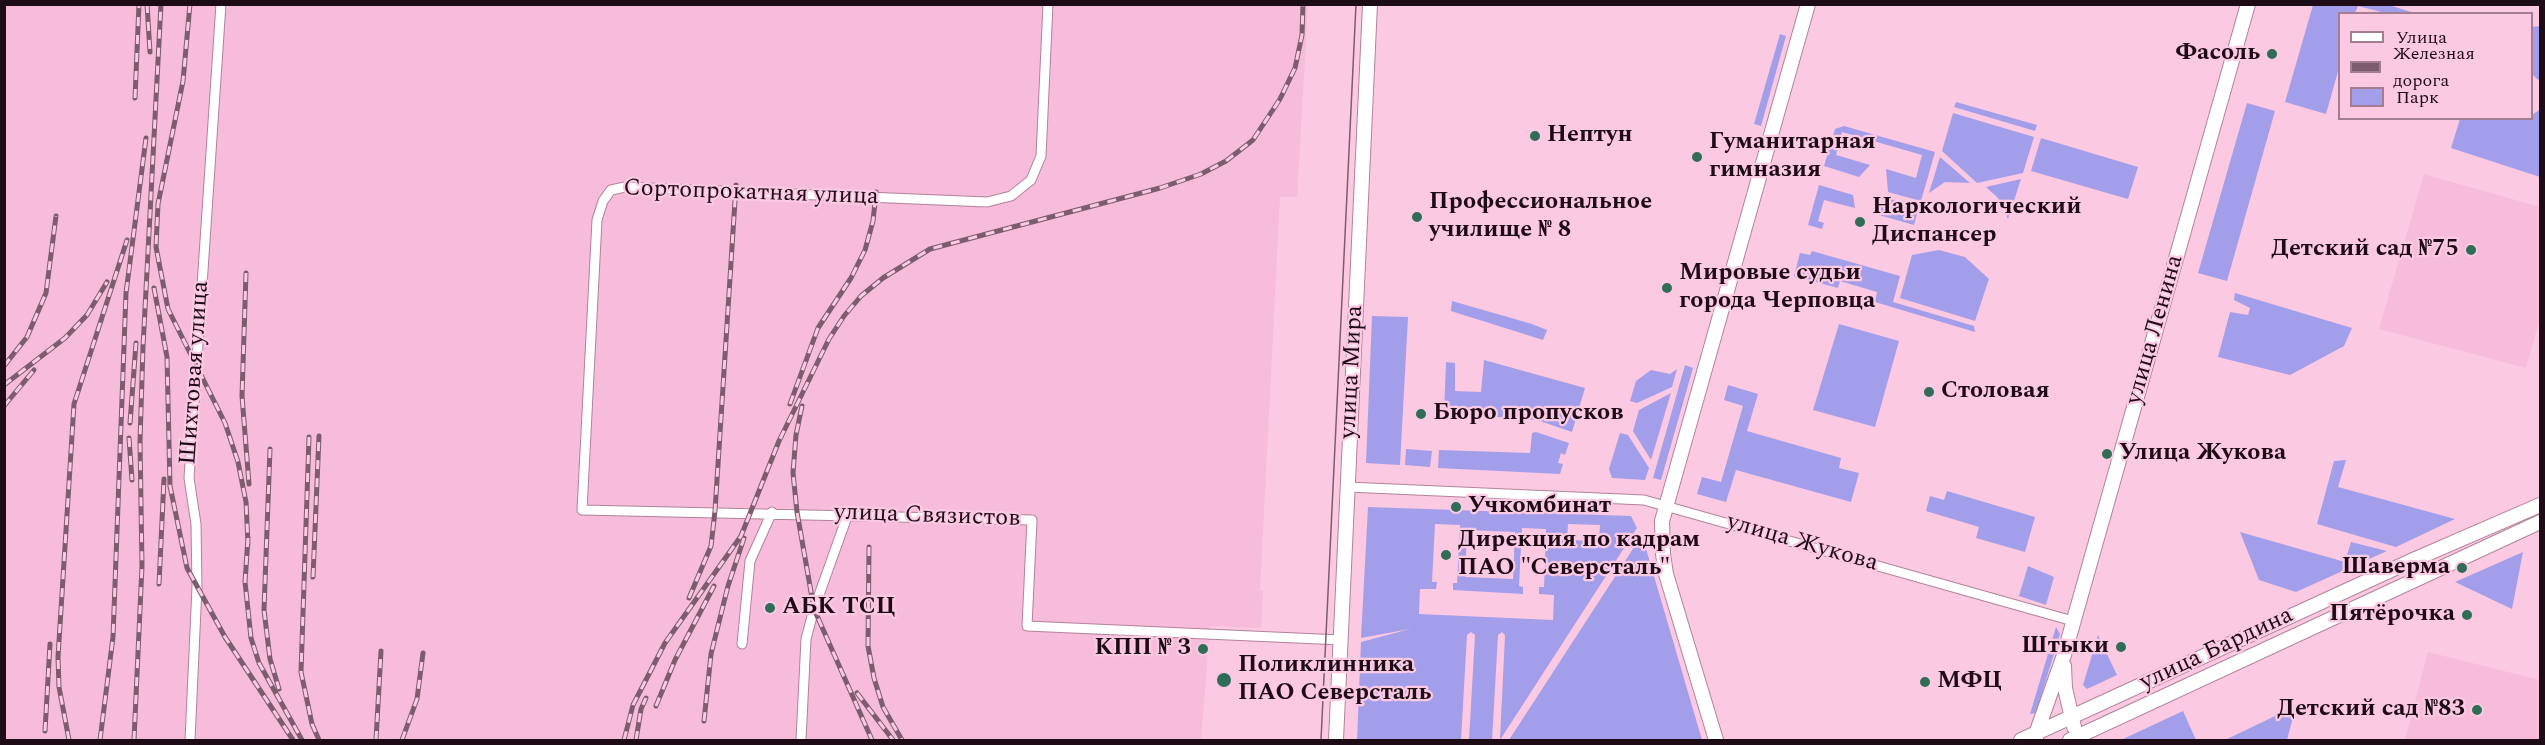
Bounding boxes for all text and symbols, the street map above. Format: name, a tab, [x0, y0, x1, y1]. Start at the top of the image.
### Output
legend	[2338, 12, 2533, 120]
text: Улица	[2396, 24, 2447, 51]
place label: Фасоль	[2175, 40, 2260, 68]
text: Железная дорога	[2393, 40, 2475, 94]
marker: Фасоль	[2265, 47, 2279, 61]
text: Парк	[2396, 84, 2439, 111]
place label: Нептун	[1547, 122, 1633, 150]
marker: Нептун	[1528, 129, 1542, 143]
place label: Гуманитарная гимназия	[1709, 129, 1876, 185]
marker: Гуманитарная гимназия	[1690, 150, 1704, 164]
street label: Сортопрокатная улица	[623, 175, 879, 213]
place label: Профессиональное училище № 8	[1429, 189, 1652, 245]
place label: Наркологический Диспансер	[1872, 194, 2081, 250]
marker: Профессиональное училище № 8	[1410, 210, 1424, 224]
marker: Наркологический Диспансер	[1853, 215, 1867, 229]
place label: Детский сад №75	[2271, 236, 2459, 264]
marker: Детский сад №75	[2464, 243, 2478, 257]
street label: улица Ленина	[2121, 252, 2191, 408]
place label: Мировые судьи города Черповца	[1679, 260, 1875, 316]
street label: Шихтовая улица	[175, 280, 217, 466]
marker: Мировые судьи города Черповца	[1660, 281, 1674, 295]
street label: улица Мира	[1335, 305, 1371, 439]
place label: Столовая	[1941, 378, 2050, 406]
marker: Столовая	[1922, 385, 1936, 399]
place label: Бюро пропусков	[1433, 400, 1623, 428]
marker: Бюро пропусков	[1414, 407, 1428, 421]
place label: Улица Жукова	[2119, 440, 2286, 468]
marker: Улица Жукова	[2100, 447, 2114, 461]
place label: Учкомбинат	[1468, 493, 1611, 521]
street label: улица Связистов	[833, 499, 1021, 535]
marker: Учкомбинат	[1449, 500, 1463, 514]
street label: улица Жукова	[1723, 509, 1881, 579]
place label: Дирекция по кадрам ПАО "Северсталь"	[1458, 527, 1700, 583]
marker: Дирекция по кадрам ПАО "Северсталь"	[1439, 548, 1453, 562]
place label: Шаверма	[2342, 554, 2450, 582]
marker: Шаверма	[2455, 561, 2469, 575]
place label: АБК ТСЦ	[782, 594, 895, 622]
marker: АБК ТСЦ	[763, 601, 777, 615]
place label: Пятёрочка	[2329, 601, 2455, 629]
street label: улица Бардина	[2136, 602, 2298, 698]
marker: Пятёрочка	[2460, 608, 2474, 622]
place label: Штыки	[2021, 633, 2109, 661]
place label: КПП № 3	[1095, 635, 1191, 663]
marker: Штыки	[2114, 640, 2128, 654]
marker: КПП № 3	[1196, 642, 1210, 656]
place label: Поликлинника ПАО Северсталь	[1238, 652, 1431, 708]
place label: МФЦ	[1937, 668, 2002, 696]
marker: Поликлинника ПАО Северсталь	[1215, 671, 1233, 689]
marker: МФЦ	[1918, 675, 1932, 689]
place label: Детский сад №83	[2277, 696, 2465, 724]
marker: Детский сад №83	[2470, 703, 2484, 717]

